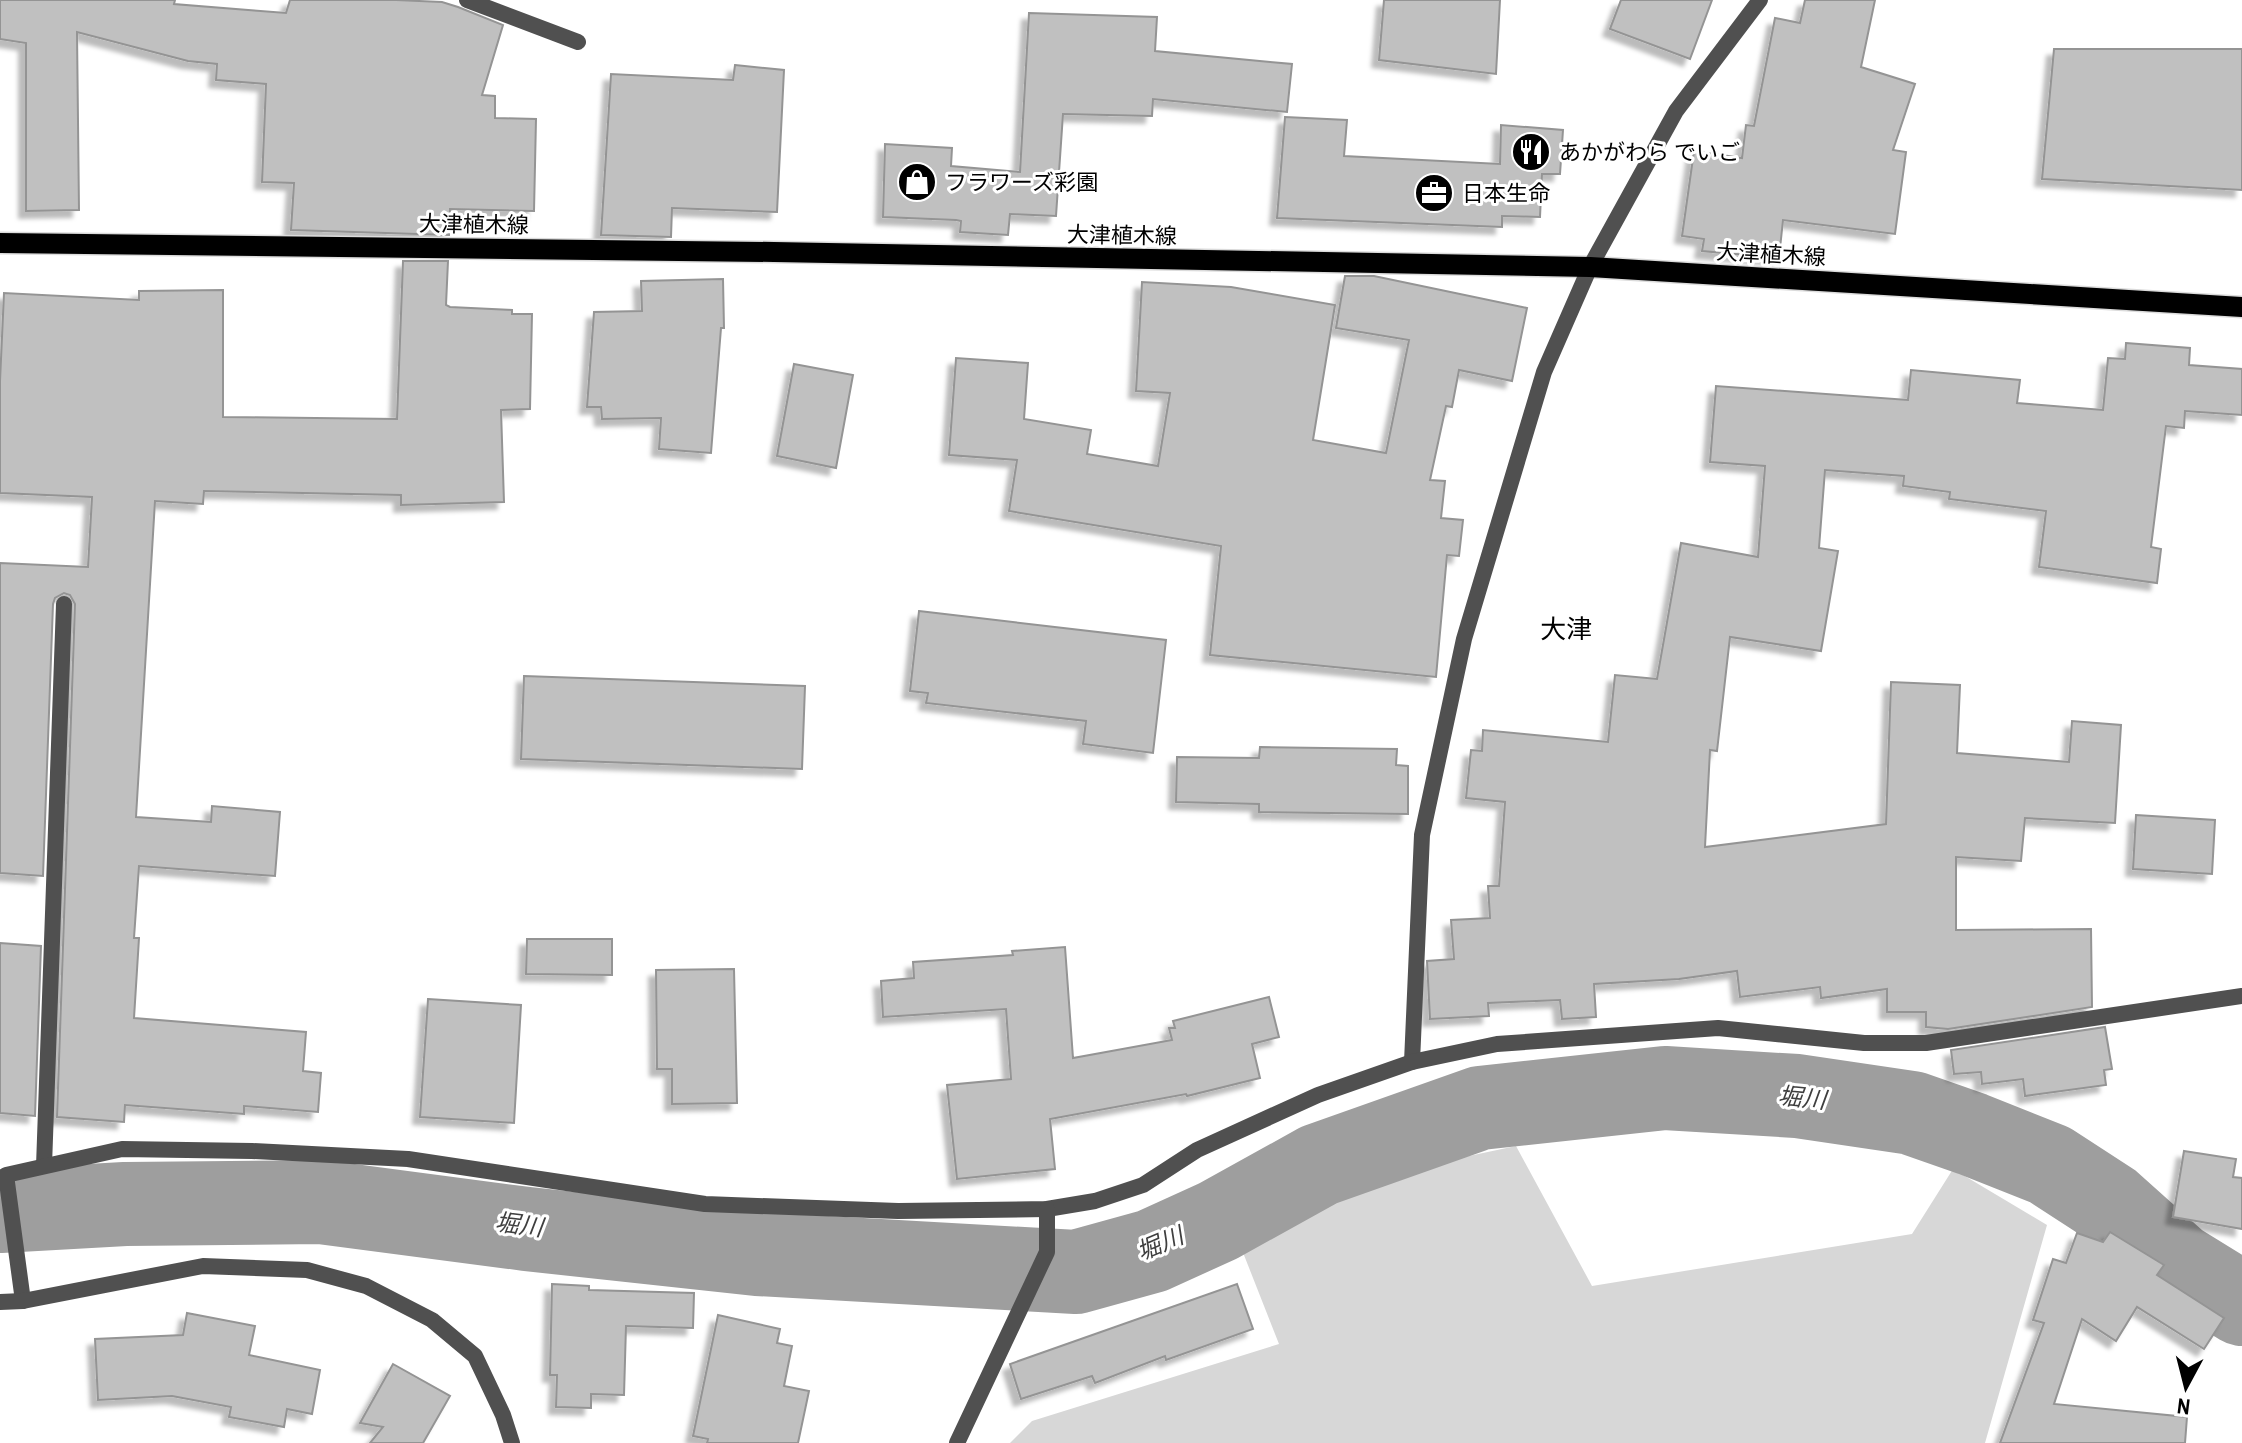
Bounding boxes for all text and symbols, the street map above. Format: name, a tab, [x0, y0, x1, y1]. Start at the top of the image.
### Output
restaurant icon: あかがわら でいご	[1510, 131, 1552, 173]
place label: あかがわら でいご	[1559, 137, 1740, 167]
shop icon: フラワーズ彩園	[896, 161, 938, 203]
place label: フラワーズ彩園	[945, 167, 1098, 197]
office icon: 日本生命	[1413, 172, 1455, 214]
place label: 日本生命	[1462, 178, 1550, 208]
street label: 大津植木線	[419, 208, 529, 240]
street label: 大津植木線	[1067, 219, 1177, 251]
street label: 大津植木線	[1715, 236, 1827, 272]
district label: 大津	[1540, 611, 1592, 646]
water label: 堀川	[1777, 1079, 1831, 1116]
water label: 堀川	[493, 1205, 548, 1243]
water label: 堀川	[1131, 1218, 1191, 1267]
north arrow	[2146, 1347, 2226, 1427]
text: N	[2175, 1391, 2192, 1423]

